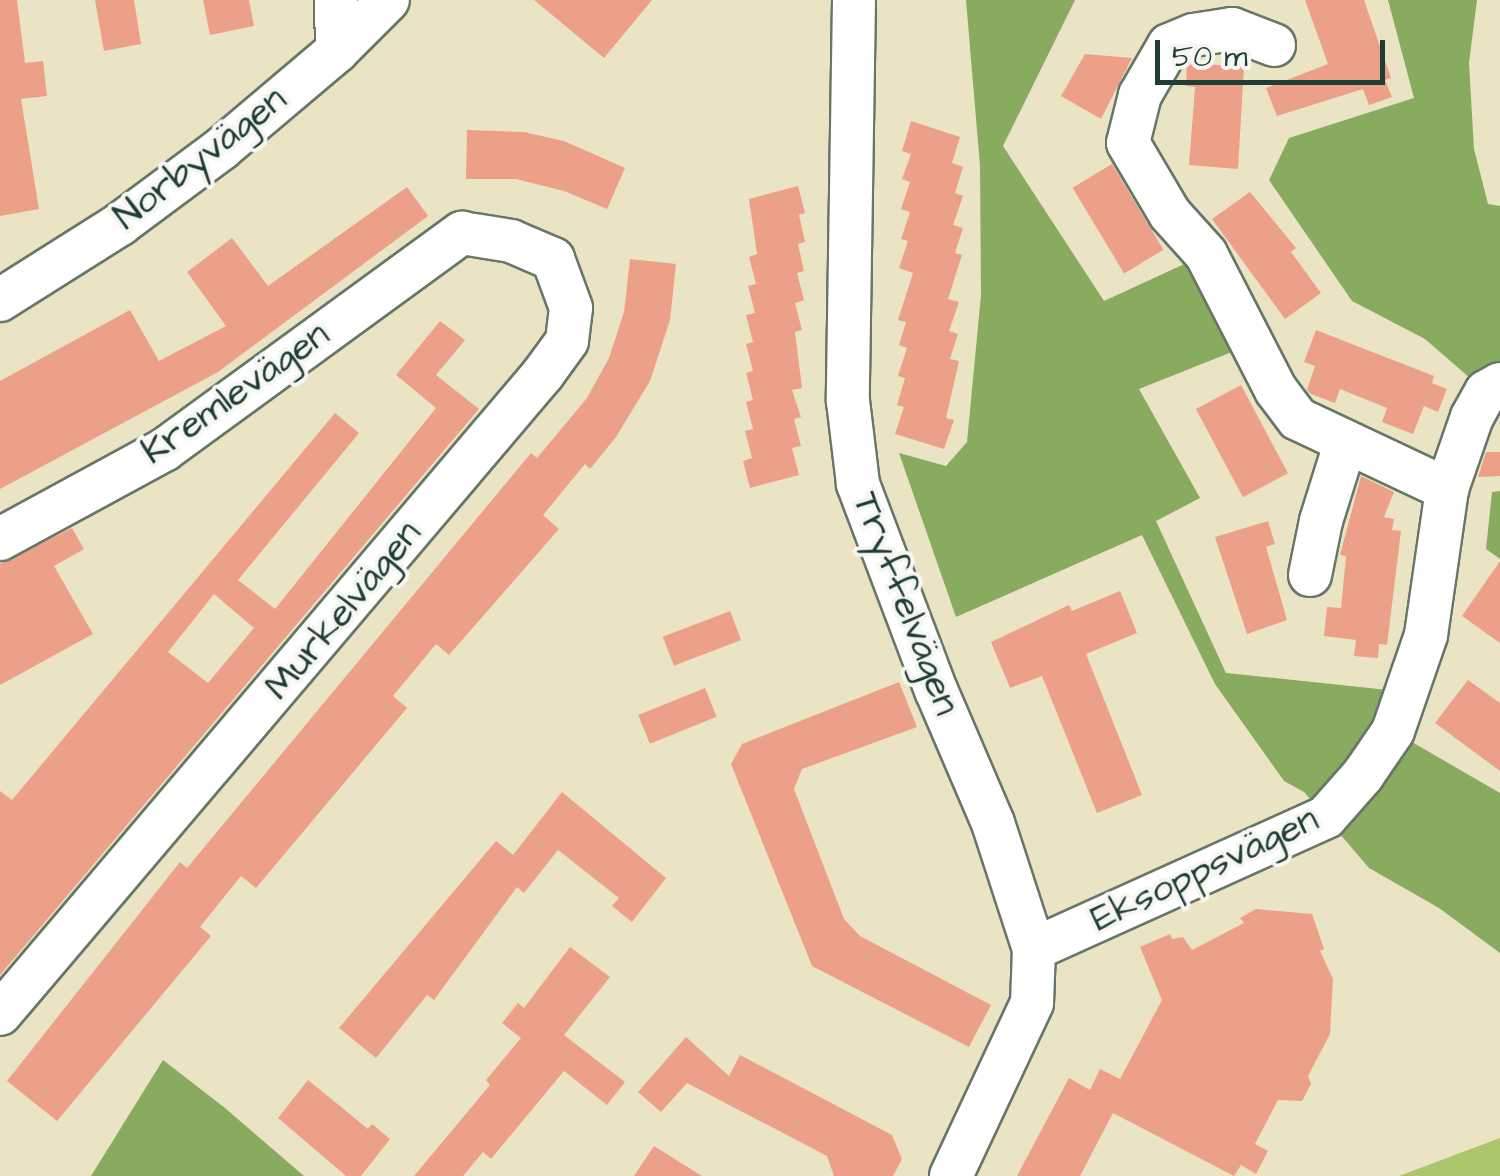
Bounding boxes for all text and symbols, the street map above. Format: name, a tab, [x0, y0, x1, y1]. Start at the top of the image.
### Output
scale bar	[1160, 20, 1390, 82]
text: 50 m	[1172, 36, 1248, 78]
street label: Norbyvägen	[106, 77, 296, 241]
street label: Kremlevägen	[133, 313, 339, 475]
street label: Tryffelvägen	[842, 486, 968, 722]
street label: Murkelvägen	[256, 512, 432, 710]
street label: Eksoppsvägen	[1084, 797, 1326, 943]

